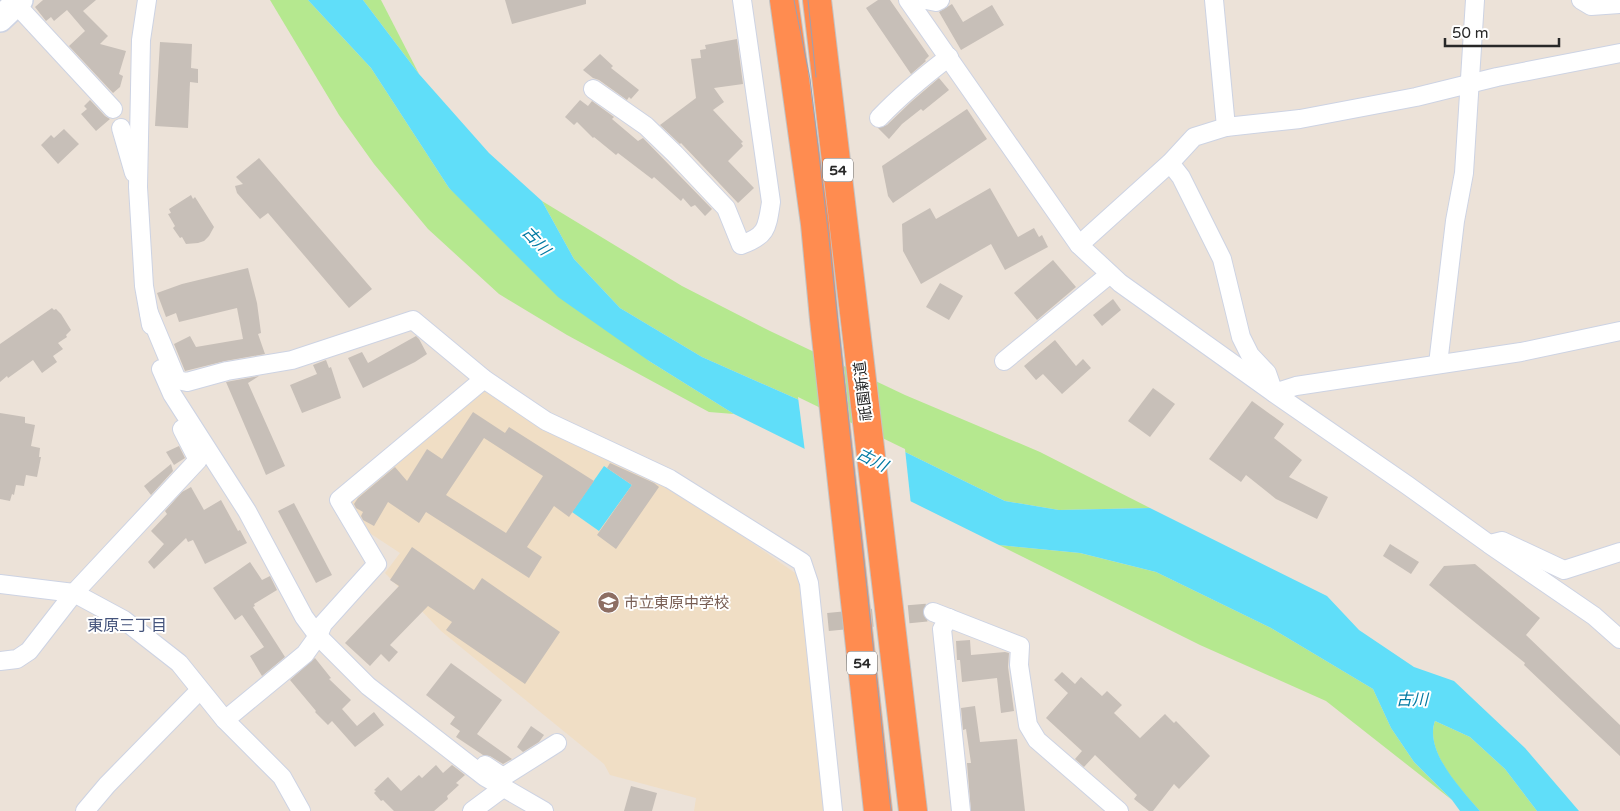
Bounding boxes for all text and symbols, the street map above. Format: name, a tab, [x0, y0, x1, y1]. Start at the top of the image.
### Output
scale bar	[1445, 15, 1559, 47]
text: 50 m	[1452, 24, 1489, 42]
road number: 54	[823, 158, 853, 182]
water label: 古川	[518, 222, 556, 261]
street label: 祇園新道	[850, 360, 876, 422]
water label: 古川	[853, 444, 893, 477]
school or university icon: 市立東原中学校	[596, 591, 620, 615]
place label: 市立東原中学校	[624, 594, 729, 612]
district label: 東原三丁目	[87, 616, 167, 636]
road number: 54	[847, 651, 877, 674]
water label: 古川	[1396, 690, 1430, 710]

